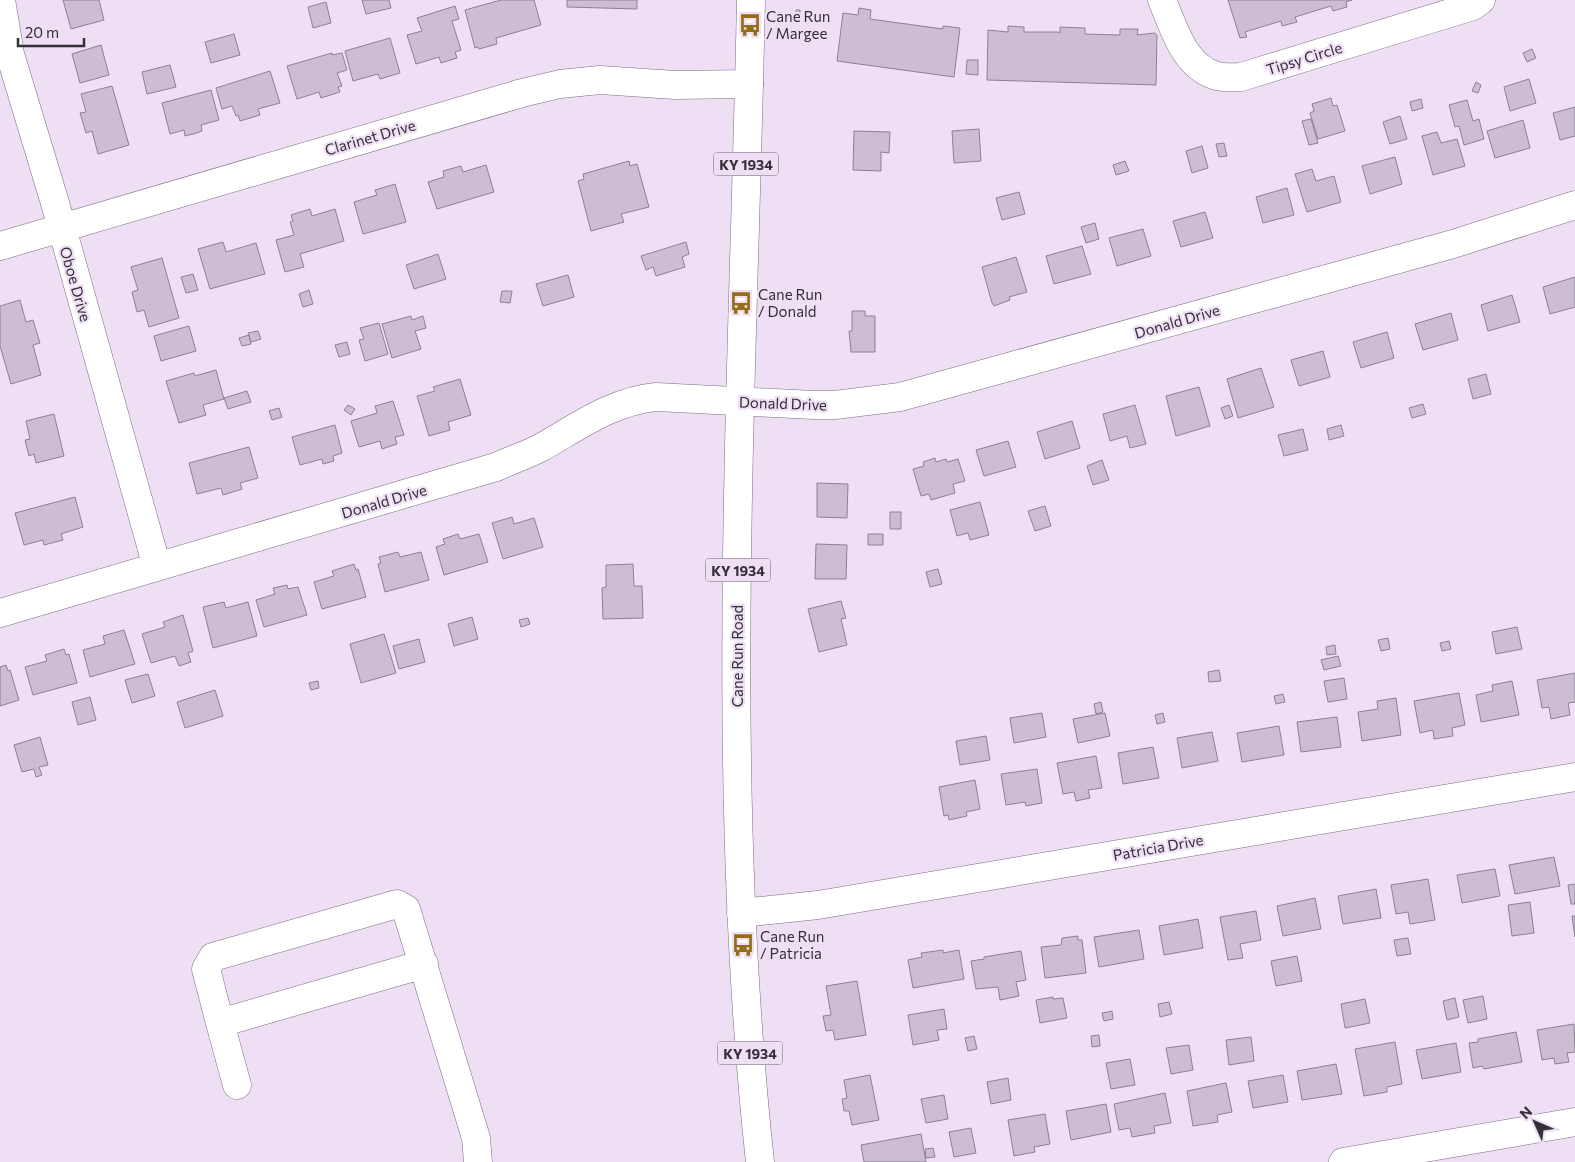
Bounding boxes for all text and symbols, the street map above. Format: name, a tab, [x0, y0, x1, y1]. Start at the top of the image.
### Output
place label: Cane Run / Margee	[766, 7, 830, 42]
bus stop icon: Cane Run / Margee	[737, 12, 763, 38]
scale bar	[18, 15, 84, 47]
text: 20 m	[25, 23, 59, 41]
street label: Tipsy Circle	[1264, 38, 1344, 78]
street label: Clarinet Drive	[323, 115, 417, 159]
road number: KY 1934	[714, 152, 778, 175]
street label: Oboe Drive	[57, 244, 95, 324]
place label: Cane Run / Donald	[758, 285, 822, 320]
bus stop icon: Cane Run / Donald	[728, 290, 754, 316]
street label: Donald Drive	[1132, 300, 1222, 342]
street label: Donald Drive	[739, 392, 827, 414]
street label: Donald Drive	[339, 480, 429, 522]
road number: KY 1934	[706, 558, 770, 582]
street label: Cane Run Road	[728, 605, 746, 707]
street label: Patricia Drive	[1111, 830, 1205, 864]
place label: Cane Run / Patricia	[760, 927, 824, 962]
bus stop icon: Cane Run / Patricia	[730, 932, 756, 958]
road number: KY 1934	[718, 1042, 782, 1064]
north arrow	[1510, 1097, 1560, 1147]
text: N	[1516, 1103, 1535, 1122]

